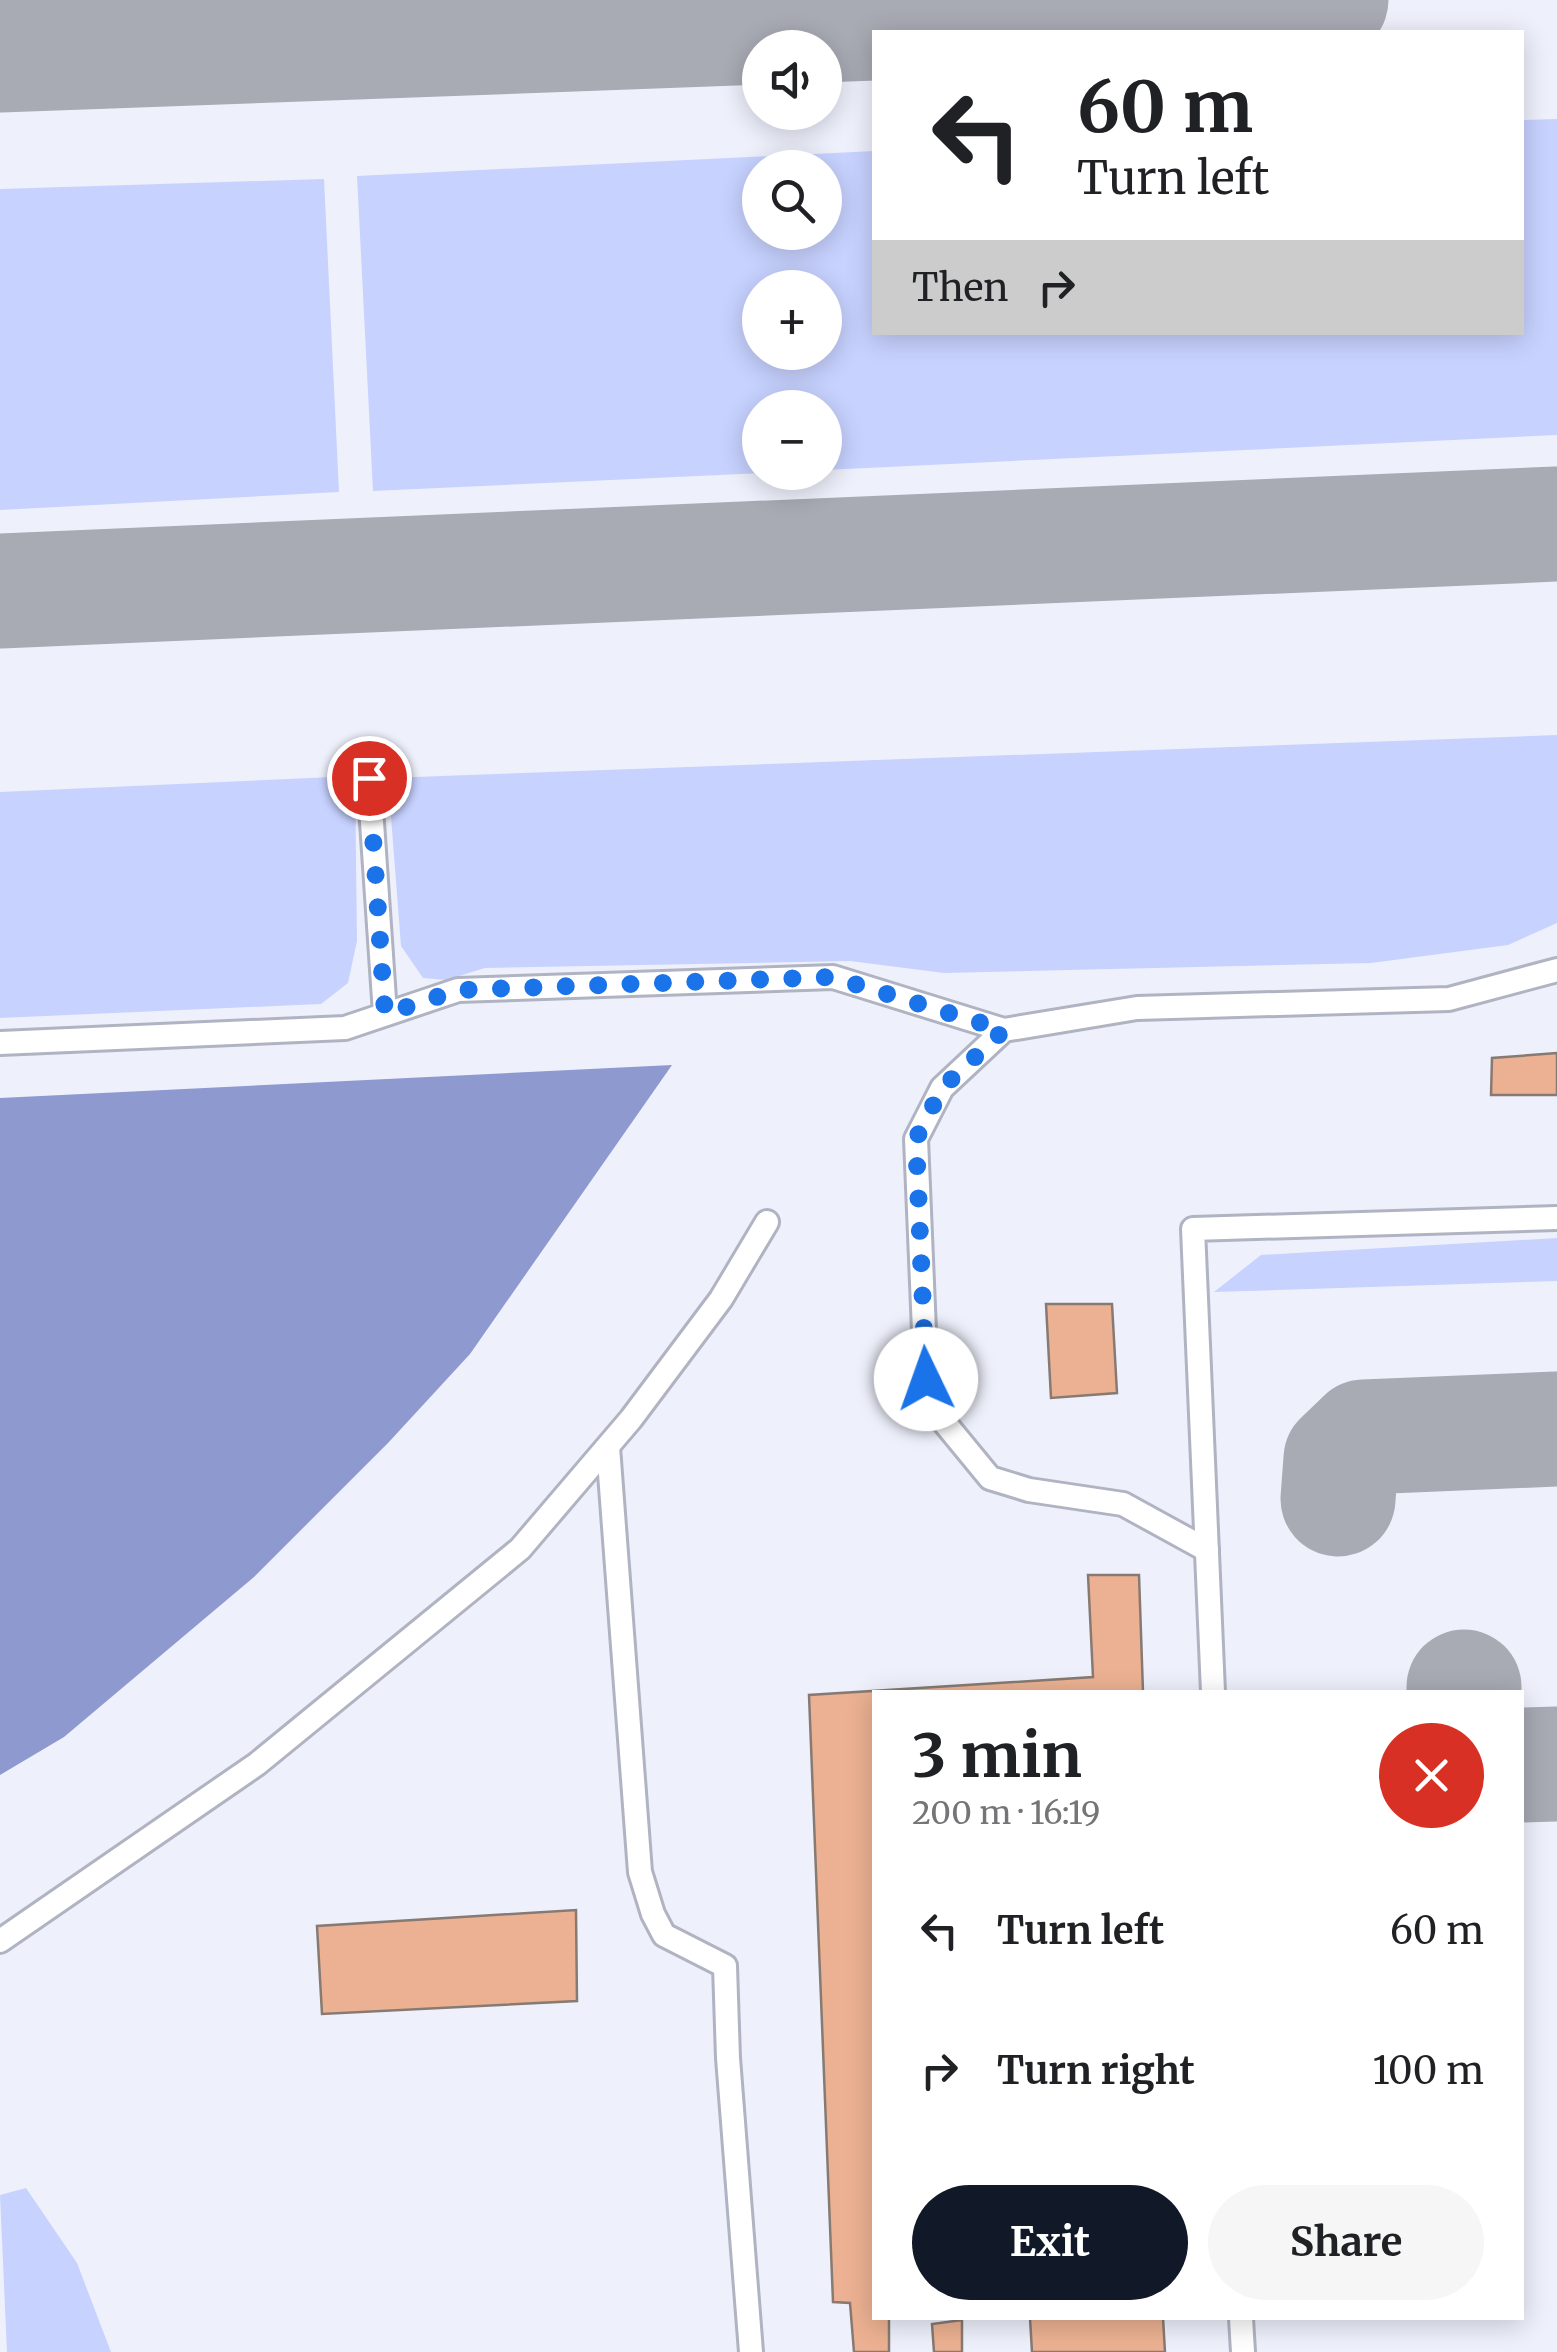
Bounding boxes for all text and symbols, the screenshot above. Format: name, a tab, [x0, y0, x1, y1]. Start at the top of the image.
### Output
map controls	[742, 30, 842, 490]
button: sound	[742, 30, 842, 130]
text: 60 m	[1077, 63, 1253, 151]
icon: left	[912, 70, 1042, 200]
button: search	[742, 150, 842, 250]
text: Turn left	[1077, 150, 1269, 206]
icon: right	[1029, 260, 1084, 315]
text: Then	[912, 264, 1009, 311]
button: +	[742, 270, 842, 370]
button: −	[742, 390, 842, 490]
pin	[327, 736, 412, 821]
icon: arrive	[342, 751, 397, 806]
position arrow	[874, 1327, 978, 1431]
text: 3 min	[912, 1718, 1082, 1793]
button: close	[1379, 1723, 1484, 1828]
text: 200 m · 16:19	[912, 1793, 1100, 1833]
icon: left	[912, 1903, 967, 1958]
text: Turn left	[997, 1907, 1164, 1954]
text: 60 m	[1390, 1907, 1484, 1954]
icon: right	[912, 2043, 967, 2098]
text: Turn right	[997, 2047, 1195, 2094]
text: 100 m	[1372, 2047, 1484, 2094]
button: Exit	[912, 2185, 1188, 2300]
button: Share	[1208, 2185, 1484, 2300]

